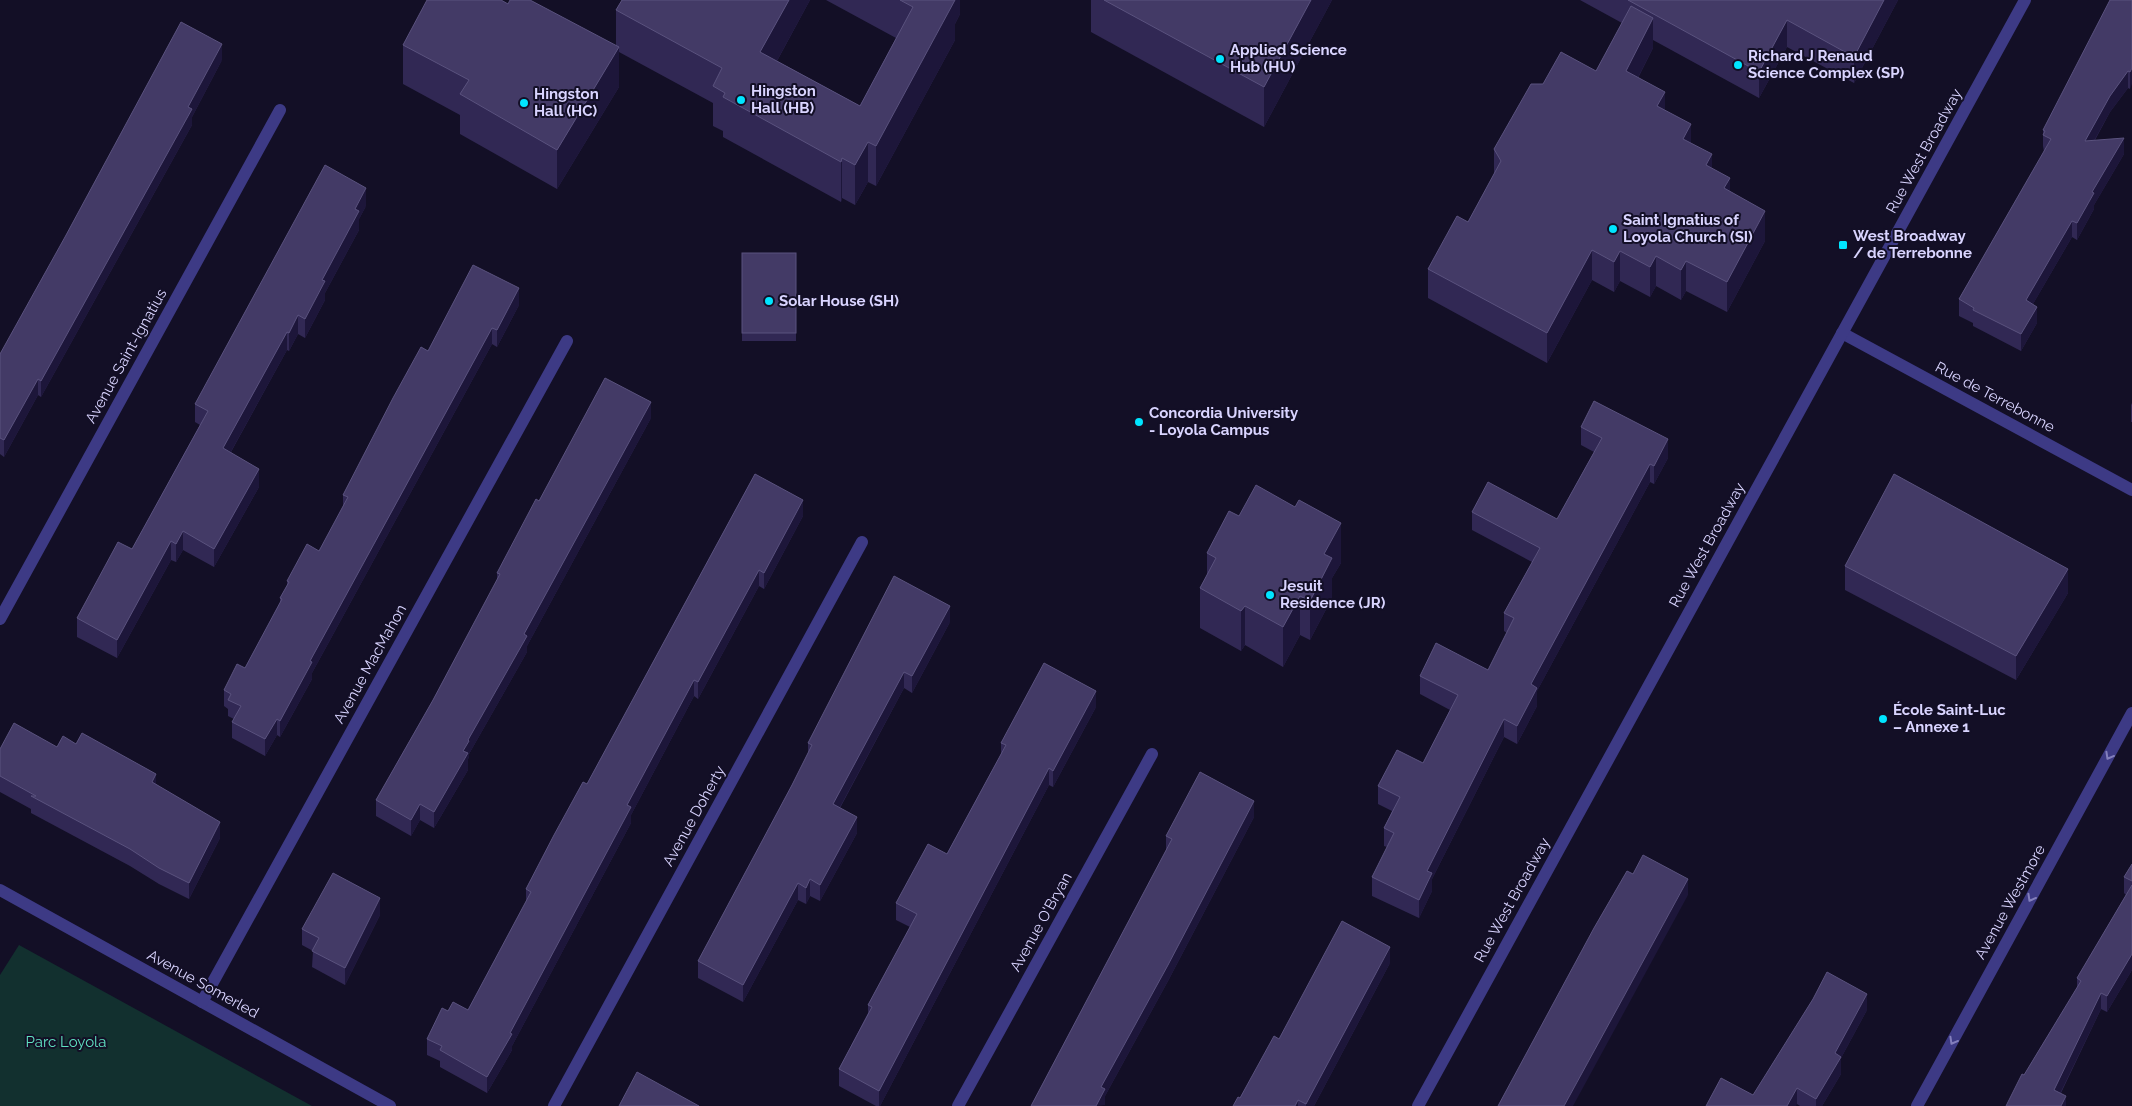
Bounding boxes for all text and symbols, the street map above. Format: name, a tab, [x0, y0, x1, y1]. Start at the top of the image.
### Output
place label: Applied Science Hub (HU)	[1230, 41, 1347, 76]
place label: Richard J Renaud Science Complex (SP)	[1748, 47, 1904, 82]
marker: Applied Science Hub (HU)	[1214, 53, 1226, 65]
marker: Richard J Renaud Science Complex (SP)	[1732, 59, 1744, 71]
place label: Hingston Hall (HB)	[751, 82, 816, 117]
place label: Hingston Hall (HC)	[534, 85, 599, 120]
street label: Rue West Broadway	[1882, 85, 1966, 217]
marker: Hingston Hall (HB)	[735, 94, 747, 106]
marker: Hingston Hall (HC)	[518, 97, 530, 109]
place label: Saint Ignatius of Loyola Church (SI)	[1623, 211, 1753, 246]
marker: Saint Ignatius of Loyola Church (SI)	[1607, 223, 1619, 235]
place label: West Broadway / de Terrebonne	[1853, 227, 1972, 262]
marker: West Broadway / de Terrebonne	[1837, 239, 1849, 251]
street label: Avenue Saint-Ignatius	[81, 286, 171, 426]
place label: Solar House (SH)	[779, 292, 899, 310]
marker: Solar House (SH)	[763, 295, 775, 307]
street label: Rue de Terrebonne	[1932, 358, 2058, 436]
place label: Concordia University - Loyola Campus	[1149, 404, 1299, 439]
marker: Concordia University - Loyola Campus	[1133, 416, 1145, 428]
street label: Rue West Broadway	[1665, 479, 1749, 611]
place label: Jesuit Residence (JR)	[1280, 577, 1386, 612]
marker: Jesuit Residence (JR)	[1264, 589, 1276, 601]
street label: Avenue MacMahon	[330, 601, 410, 727]
place label: École Saint-Luc – Annexe 1	[1893, 701, 2006, 736]
marker: École Saint-Luc – Annexe 1	[1877, 713, 1889, 725]
one-way arrow	[2105, 750, 2115, 759]
street label: Avenue Doherty	[659, 763, 729, 869]
street label: Rue West Broadway	[1470, 834, 1554, 966]
street label: Avenue Westmore	[1971, 841, 2049, 962]
street label: Avenue O'Bryan	[1006, 869, 1076, 975]
one-way arrow	[2027, 893, 2037, 902]
street label: Avenue Somerled	[144, 946, 262, 1022]
park label: Parc Loyola	[26, 1033, 106, 1051]
one-way arrow	[1949, 1036, 1959, 1045]

